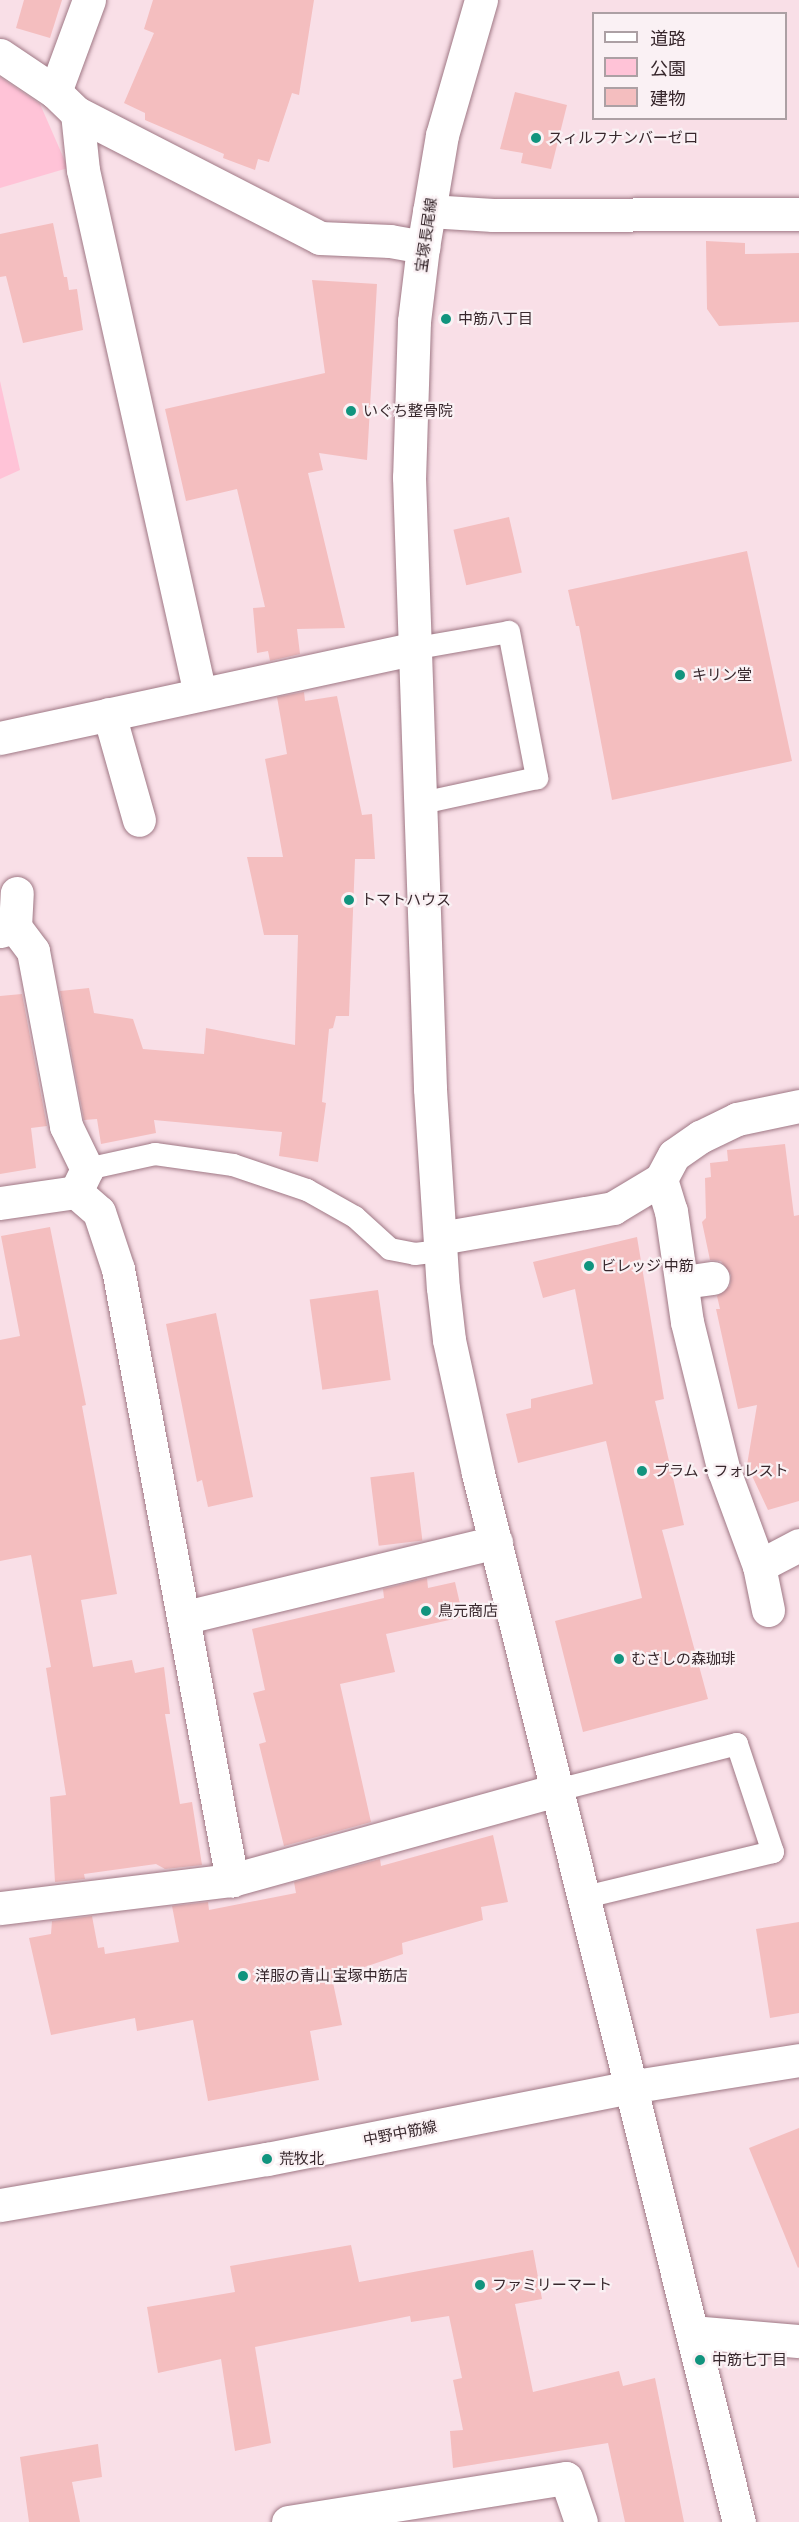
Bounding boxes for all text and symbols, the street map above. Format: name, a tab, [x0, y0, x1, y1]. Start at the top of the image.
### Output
legend	[592, 12, 787, 120]
text: 道路	[650, 27, 686, 49]
text: 公園	[650, 57, 686, 79]
text: 建物	[650, 87, 686, 109]
place label: スィルフナンバーゼロ	[548, 129, 698, 147]
marker: スィルフナンバーゼロ	[529, 131, 543, 145]
street label: 宝塚長尾線	[412, 197, 440, 273]
place label: 中筋八丁目	[458, 310, 533, 328]
marker: 中筋八丁目	[439, 312, 453, 326]
place label: いぐち整骨院	[363, 402, 453, 420]
marker: いぐち整骨院	[344, 404, 358, 418]
place label: キリン堂	[692, 666, 752, 684]
marker: キリン堂	[673, 668, 687, 682]
place label: トマトハウス	[361, 891, 451, 909]
marker: トマトハウス	[342, 893, 356, 907]
place label: ビレッジ 中筋	[601, 1257, 694, 1275]
marker: ビレッジ 中筋	[582, 1259, 596, 1273]
place label: プラム・フォレスト	[654, 1462, 789, 1480]
marker: プラム・フォレスト	[635, 1464, 649, 1478]
place label: 鳥元商店	[438, 1602, 498, 1620]
marker: 鳥元商店	[419, 1604, 433, 1618]
place label: むさしの森珈琲	[631, 1650, 736, 1668]
marker: むさしの森珈琲	[612, 1652, 626, 1666]
place label: 洋服の青山 宝塚中筋店	[255, 1967, 408, 1985]
marker: 洋服の青山 宝塚中筋店	[236, 1969, 250, 1983]
street label: 中野中筋線	[361, 2117, 439, 2149]
place label: 荒牧北	[279, 2150, 324, 2168]
marker: 荒牧北	[260, 2152, 274, 2166]
place label: ファミリーマート	[492, 2276, 612, 2294]
marker: ファミリーマート	[473, 2278, 487, 2292]
place label: 中筋七丁目	[712, 2351, 787, 2369]
marker: 中筋七丁目	[693, 2353, 707, 2367]

